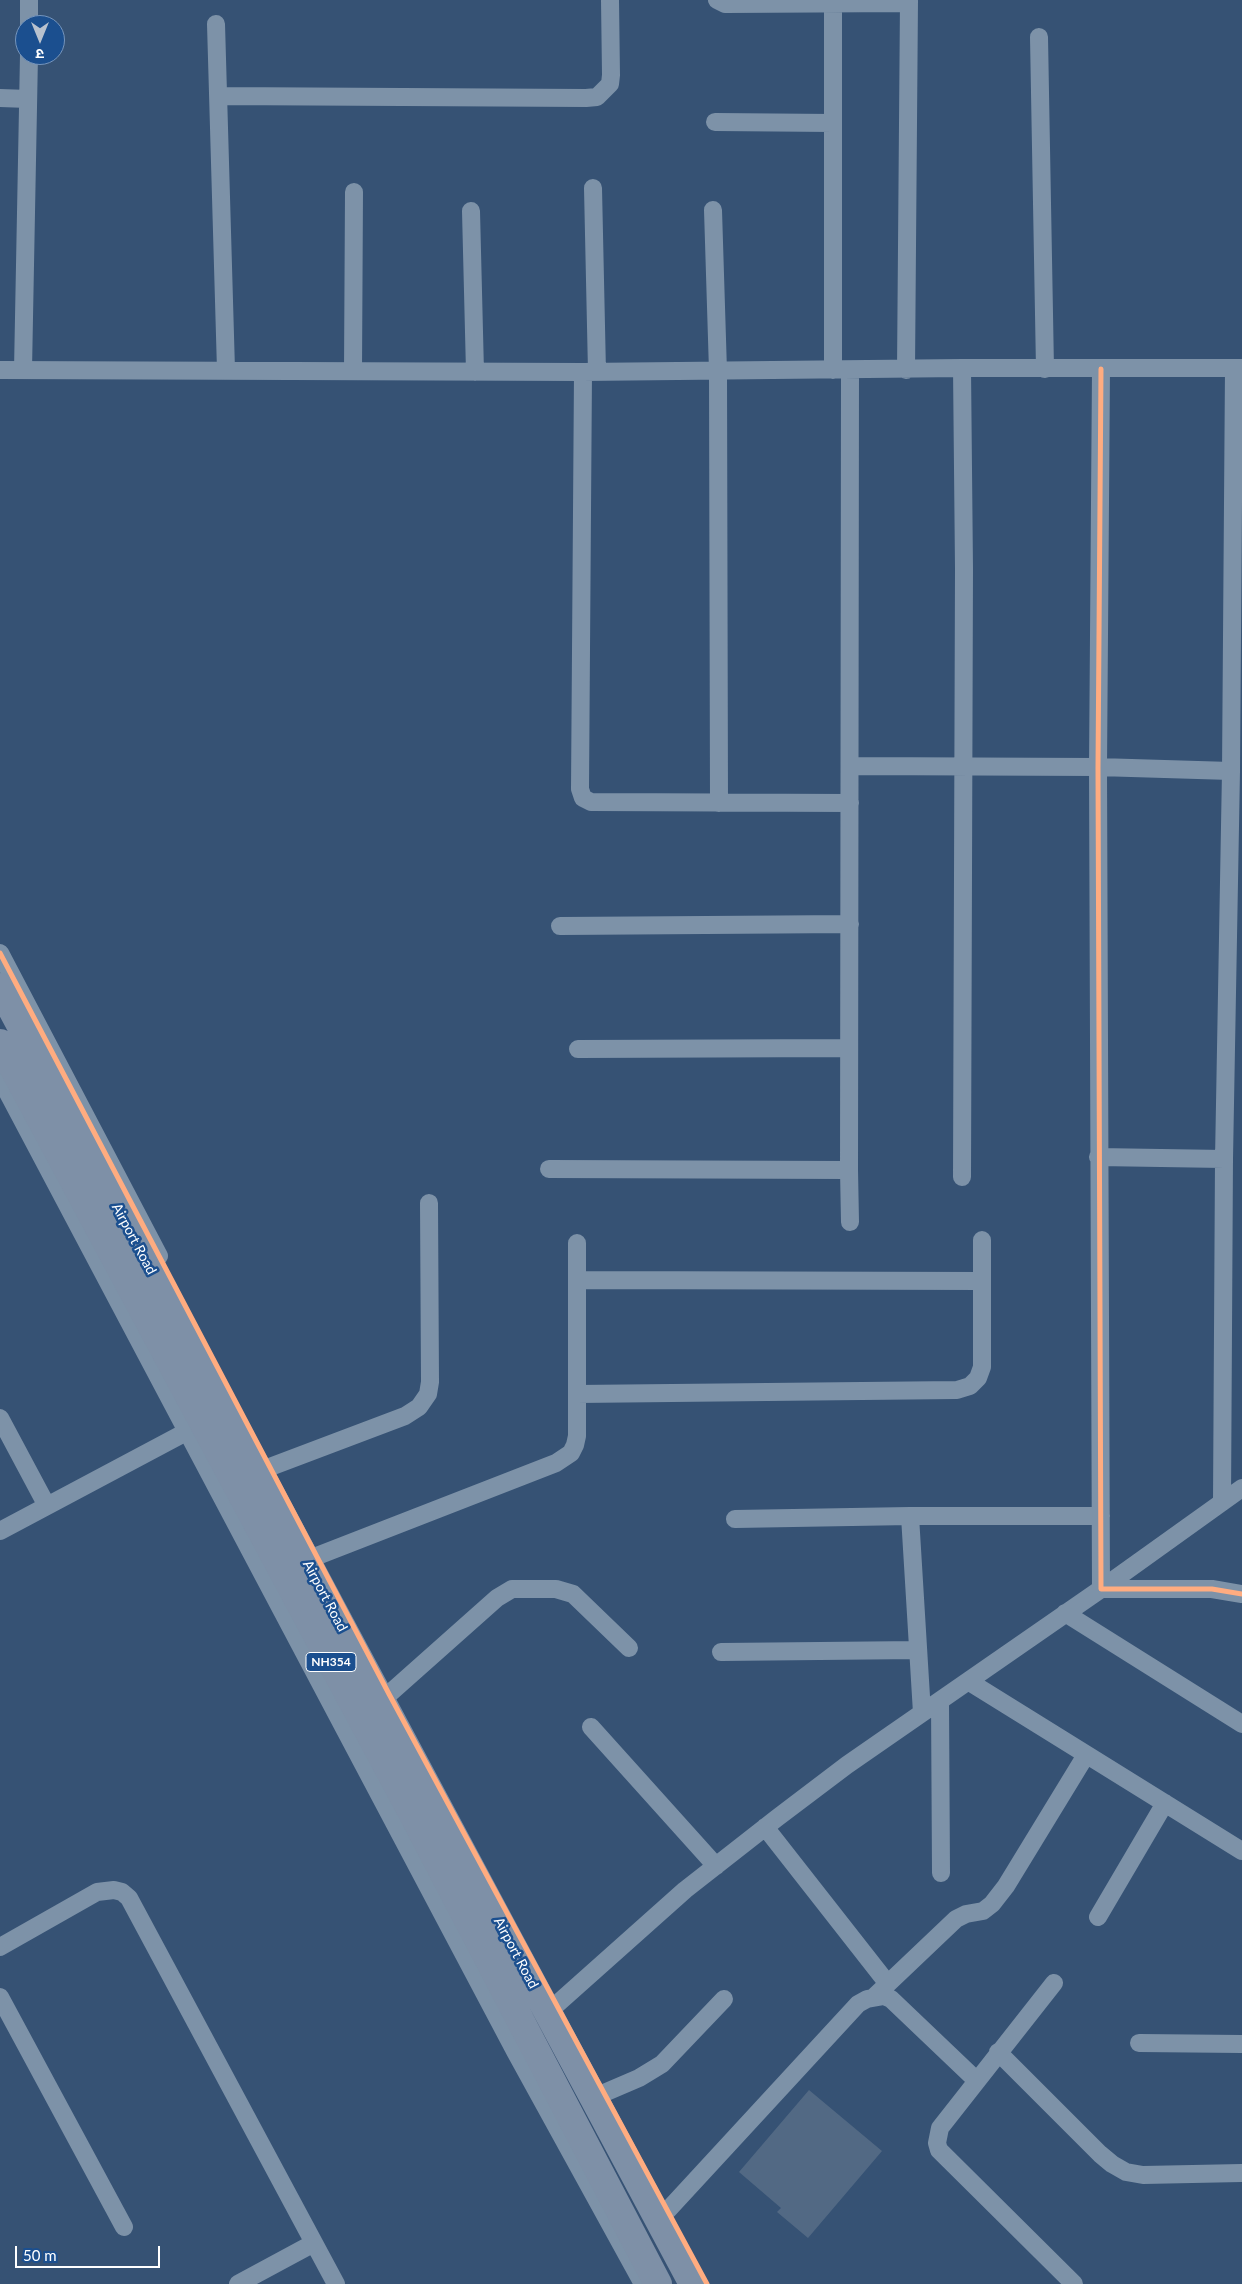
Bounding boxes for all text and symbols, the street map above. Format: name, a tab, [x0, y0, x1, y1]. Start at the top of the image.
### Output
north arrow	[15, 15, 65, 65]
text: उ	[36, 46, 44, 63]
street label: Airport Road	[108, 1200, 160, 1278]
street label: Airport Road	[299, 1557, 351, 1635]
road number: NH354	[306, 1652, 356, 1671]
street label: Airport Road	[490, 1914, 542, 1992]
scale bar	[18, 2236, 162, 2268]
text: 50 m	[23, 2246, 57, 2264]

